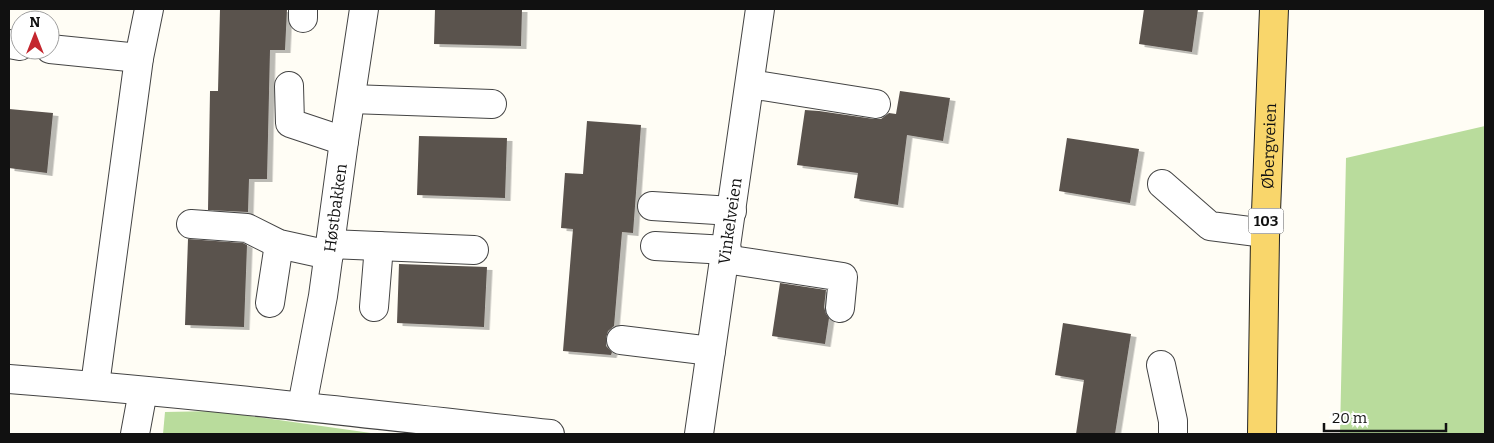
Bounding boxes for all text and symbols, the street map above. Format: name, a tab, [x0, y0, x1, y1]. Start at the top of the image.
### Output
north arrow	[10, 10, 60, 60]
text: N	[30, 14, 41, 31]
street label: Øbergveien	[1257, 103, 1280, 189]
street label: Høstbakken	[320, 162, 350, 253]
street label: Vinkelveien	[714, 177, 745, 266]
road number: 103	[1248, 208, 1284, 234]
scale bar	[1324, 400, 1446, 432]
text: 20 m	[1332, 409, 1368, 427]

